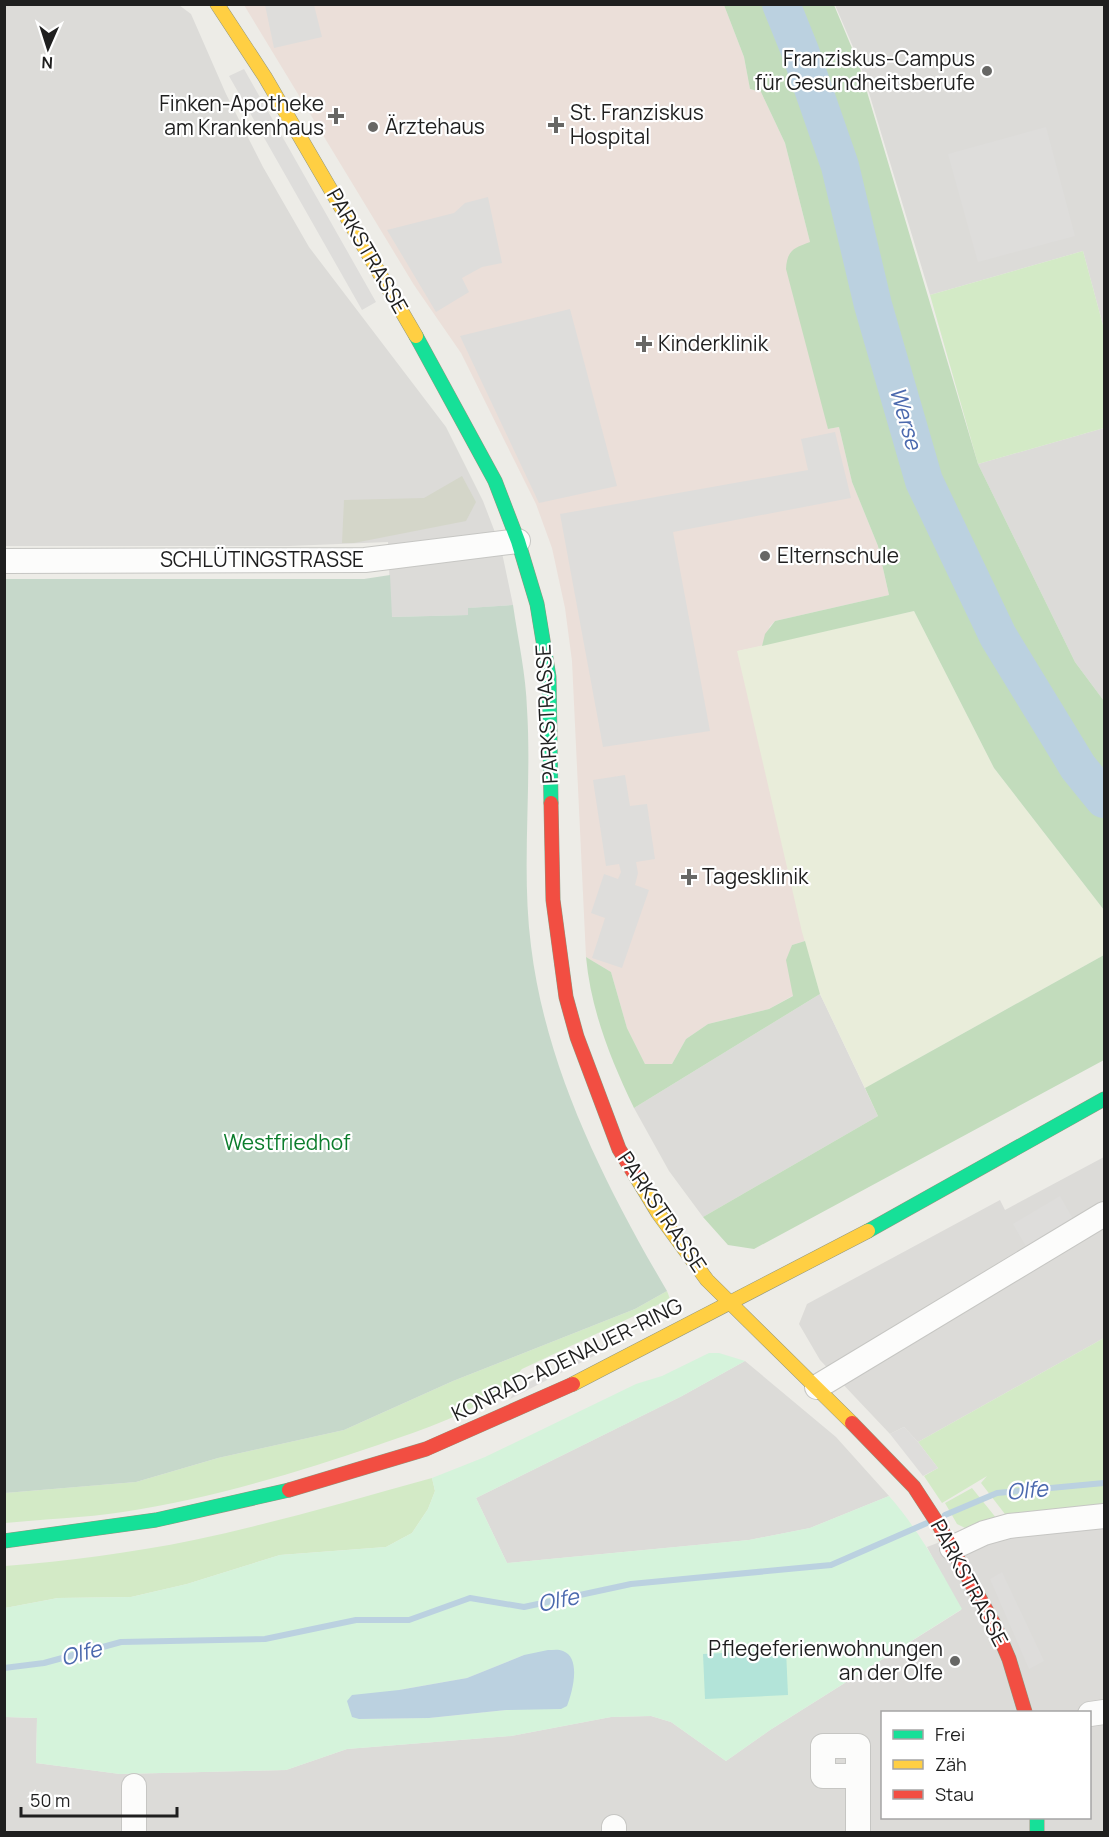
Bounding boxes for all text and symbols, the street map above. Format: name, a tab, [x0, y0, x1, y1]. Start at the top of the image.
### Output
north arrow	[18, 18, 78, 78]
place label: Franziskus-Campus für Gesundheitsberufe	[755, 44, 975, 96]
text: N	[41, 52, 54, 74]
marker: Franziskus-Campus für Gesundheitsberufe	[980, 64, 994, 78]
place label: Finken-Apotheke am Krankenhaus	[159, 89, 324, 141]
place label: St. Franziskus Hospital	[570, 98, 704, 150]
marker: Finken-Apotheke am Krankenhaus	[329, 109, 343, 123]
place label: Ärztehaus	[385, 112, 485, 140]
marker: St. Franziskus Hospital	[547, 116, 565, 134]
marker: Ärztehaus	[366, 120, 380, 134]
street label: PARKSTRASSE	[321, 183, 415, 318]
place label: Kinderklinik	[658, 329, 769, 357]
marker: Kinderklinik	[635, 335, 653, 353]
water label: Werse	[883, 383, 930, 454]
place label: Elternschule	[777, 541, 899, 569]
street label: SCHLÜTINGSTRASSE	[160, 545, 364, 573]
marker: Elternschule	[758, 549, 772, 563]
street label: PARKSTRASSE	[528, 644, 564, 785]
place label: Tagesklinik	[702, 862, 809, 890]
marker: Tagesklinik	[680, 868, 698, 886]
park label: Westfriedhof	[223, 1128, 351, 1156]
street label: PARKSTRASSE	[612, 1146, 714, 1277]
street label: KONRAD-ADENAUER-RING	[446, 1291, 687, 1427]
water label: Olfe	[1005, 1473, 1050, 1507]
street label: PARKSTRASSE	[925, 1514, 1015, 1651]
water label: Olfe	[535, 1581, 582, 1619]
water label: Olfe	[57, 1633, 106, 1673]
place label: Pflegeferienwohnungen an der Olfe	[708, 1634, 943, 1686]
marker: Pflegeferienwohnungen an der Olfe	[948, 1654, 962, 1668]
legend	[881, 1711, 1091, 1819]
text: Frei	[935, 1722, 965, 1746]
text: Zäh	[935, 1752, 967, 1776]
scale bar	[21, 1780, 177, 1818]
text: Stau	[935, 1782, 974, 1806]
text: 50 m	[30, 1788, 70, 1812]

